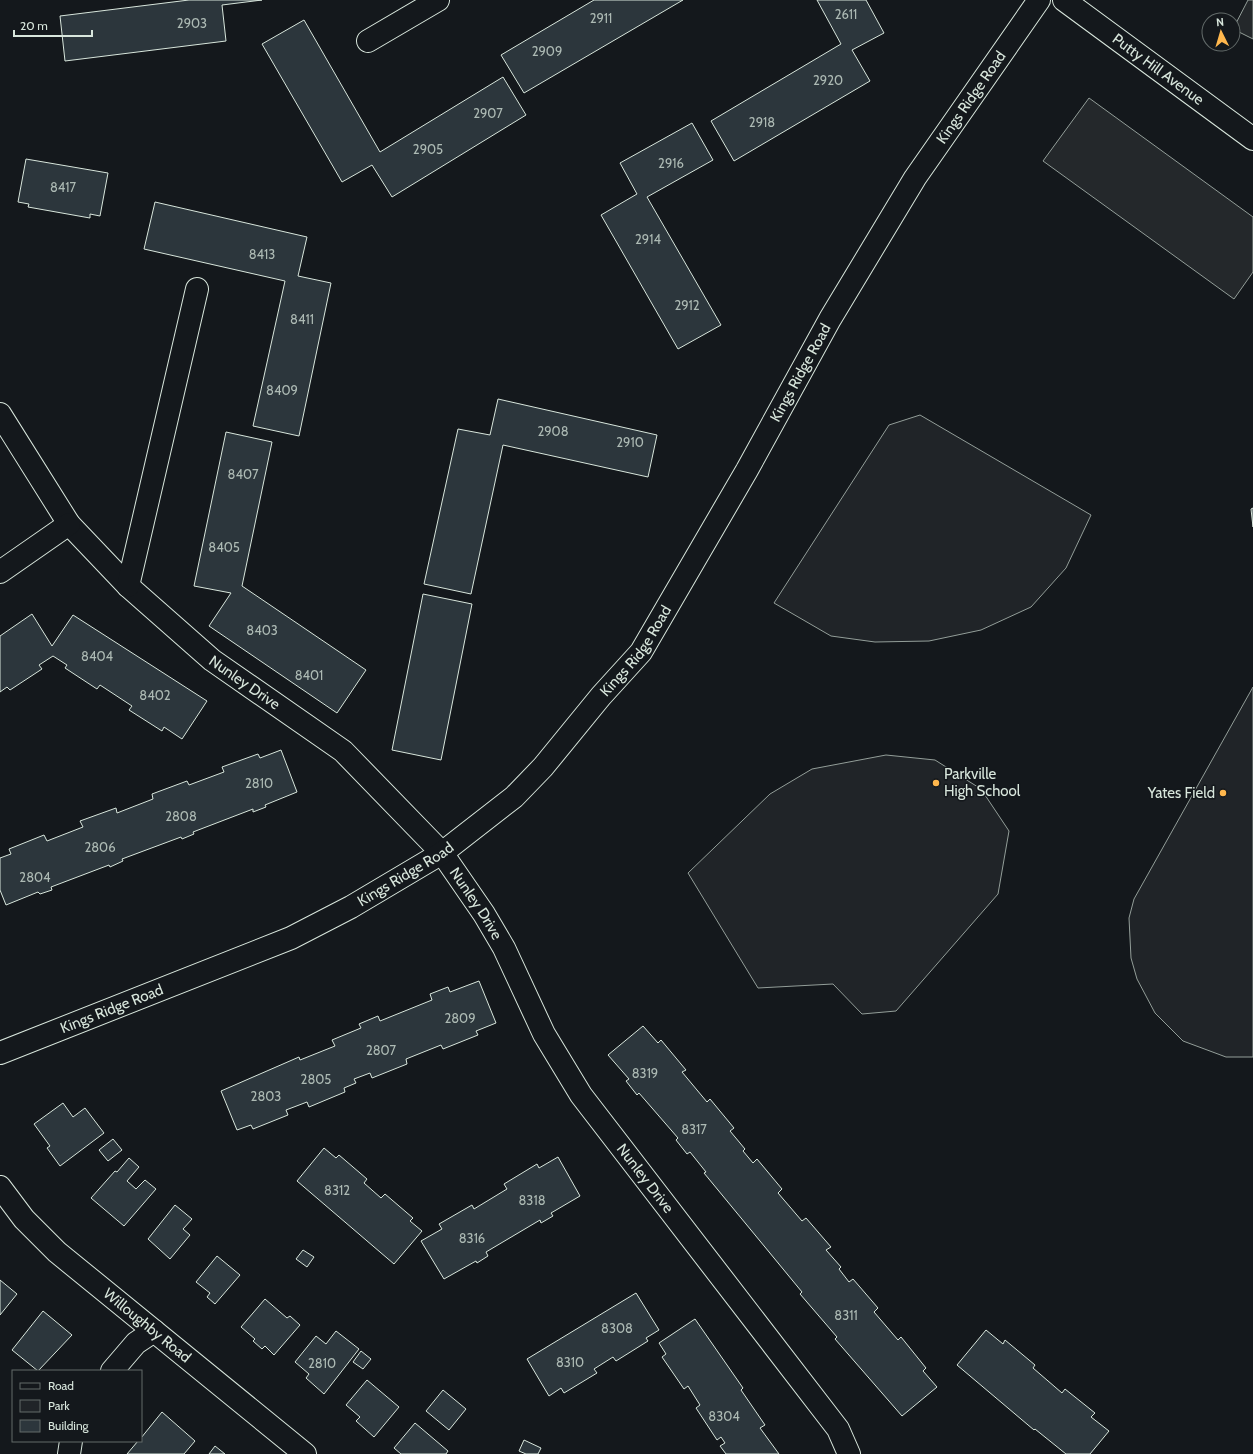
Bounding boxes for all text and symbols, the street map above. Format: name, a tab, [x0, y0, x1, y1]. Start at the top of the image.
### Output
house number: 2611	[835, 6, 857, 22]
house number: 2911	[590, 10, 612, 26]
scale bar	[14, 12, 92, 38]
north arrow	[1201, 12, 1241, 52]
house number: 2903	[177, 15, 207, 31]
text: N	[1216, 15, 1225, 29]
text: 20 m	[20, 18, 48, 33]
street label: Putty Hill Avenue	[1109, 30, 1208, 109]
house number: 2909	[532, 43, 562, 59]
street label: Kings Ridge Road	[933, 48, 1010, 147]
house number: 2920	[813, 72, 843, 88]
house number: 2907	[473, 105, 503, 121]
house number: 2918	[749, 114, 775, 130]
house number: 2905	[413, 141, 443, 157]
house number: 2916	[658, 155, 684, 171]
house number: 8417	[50, 179, 77, 195]
house number: 2914	[635, 231, 661, 247]
house number: 8413	[249, 246, 275, 262]
house number: 2912	[674, 297, 700, 313]
house number: 8411	[290, 311, 314, 327]
street label: Kings Ridge Road	[766, 321, 835, 425]
house number: 8409	[266, 382, 298, 398]
house number: 2908	[537, 423, 569, 439]
house number: 2910	[616, 434, 644, 450]
house number: 8407	[228, 466, 259, 482]
house number: 8405	[208, 539, 240, 555]
street label: Kings Ridge Road	[596, 602, 675, 700]
house number: 8403	[246, 622, 278, 638]
house number: 8404	[81, 648, 113, 664]
street label: Nunley Drive	[206, 652, 284, 714]
house number: 8401	[295, 667, 323, 683]
house number: 8402	[139, 687, 171, 703]
place label: Parkville High School	[944, 765, 1021, 800]
house number: 2810	[245, 775, 273, 791]
marker: Parkville High School	[931, 778, 941, 788]
place label: Yates Field	[1147, 784, 1215, 802]
marker: Yates Field	[1218, 788, 1228, 798]
house number: 2808	[165, 808, 197, 824]
street label: Kings Ridge Road	[354, 838, 457, 910]
house number: 2806	[84, 839, 116, 855]
street label: Nunley Drive	[446, 864, 506, 943]
house number: 2804	[19, 869, 51, 885]
street label: Kings Ridge Road	[58, 980, 166, 1037]
house number: 2809	[444, 1010, 476, 1026]
house number: 2807	[366, 1042, 397, 1058]
house number: 8319	[632, 1065, 658, 1081]
house number: 2805	[301, 1071, 331, 1087]
house number: 2803	[251, 1088, 281, 1104]
house number: 8317	[681, 1121, 707, 1137]
street label: Nunley Drive	[613, 1140, 678, 1217]
house number: 8312	[324, 1182, 350, 1198]
house number: 8318	[518, 1192, 546, 1208]
house number: 8316	[459, 1230, 485, 1246]
street label: Willoughby Road	[100, 1284, 195, 1366]
house number: 8311	[834, 1307, 858, 1323]
house number: 8308	[601, 1320, 633, 1336]
house number: 8310	[556, 1354, 584, 1370]
house number: 2810	[308, 1355, 336, 1371]
legend	[12, 1370, 142, 1442]
text: Road	[48, 1378, 74, 1393]
text: Park	[48, 1398, 70, 1413]
house number: 8304	[708, 1408, 740, 1424]
text: Building	[48, 1418, 90, 1433]

